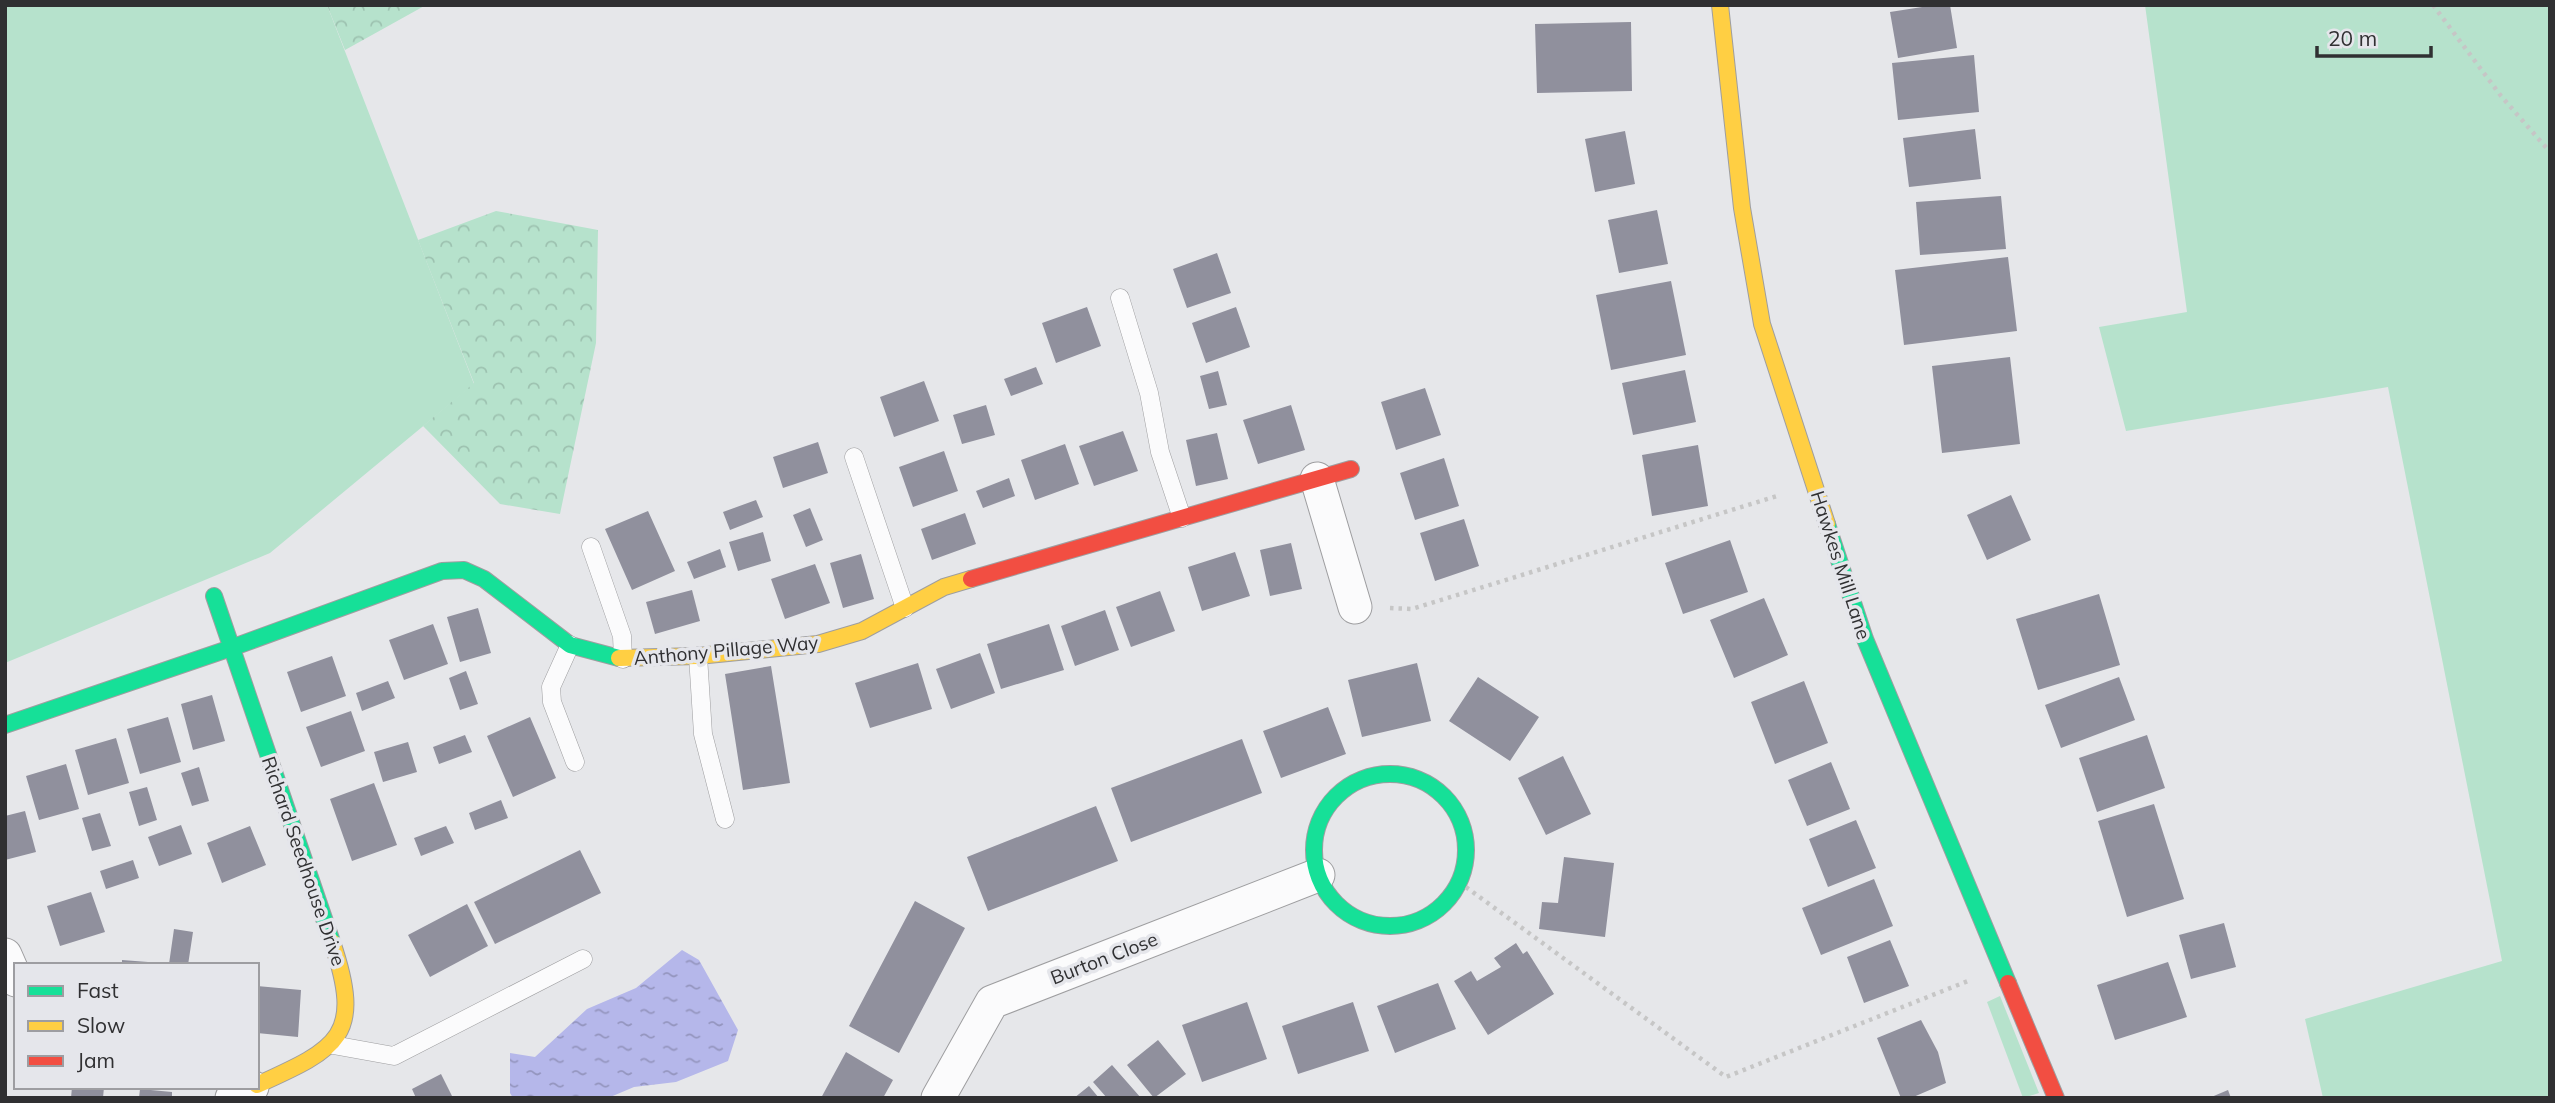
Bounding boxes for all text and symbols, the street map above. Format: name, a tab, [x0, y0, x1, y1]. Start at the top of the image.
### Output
scale bar	[2317, 14, 2431, 58]
text: 20 m	[2328, 25, 2377, 51]
street label: Hawkes Mill Lane	[1806, 488, 1876, 642]
street label: Anthony Pillage Way	[633, 630, 819, 670]
street label: Richard Seedhouse Drive	[257, 753, 351, 969]
street label: Burton Close	[1047, 927, 1161, 989]
legend	[14, 963, 259, 1089]
text: Fast	[77, 977, 119, 1003]
text: Slow	[77, 1012, 125, 1038]
text: Jam	[77, 1047, 115, 1073]

